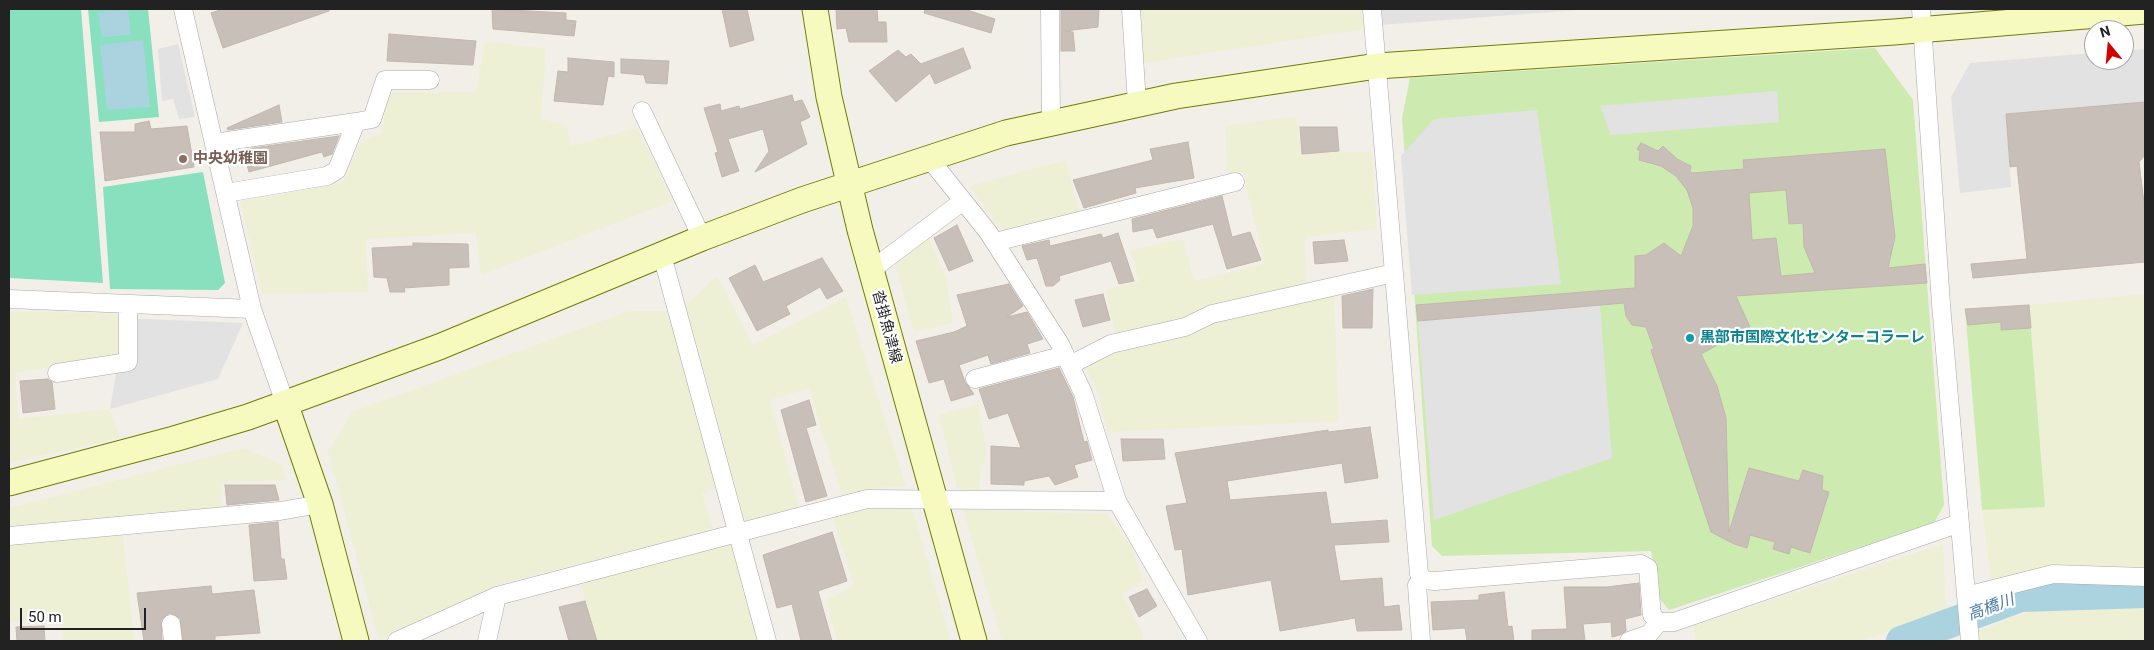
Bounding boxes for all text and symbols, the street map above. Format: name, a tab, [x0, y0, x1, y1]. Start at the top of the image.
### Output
north arrow	[2084, 20, 2134, 70]
text: N	[2098, 23, 2112, 41]
place label: 中央幼稚園	[193, 150, 268, 168]
marker: 中央幼稚園	[177, 153, 189, 165]
street label: 沓掛魚津線	[868, 288, 904, 366]
place label: 黒部市国際文化センターコラーレ	[1700, 329, 1925, 347]
marker: 黒部市国際文化センターコラーレ	[1684, 332, 1696, 344]
water label: 高橋川	[1965, 591, 2017, 625]
scale bar	[22, 598, 149, 630]
text: 50 m	[28, 608, 62, 626]

